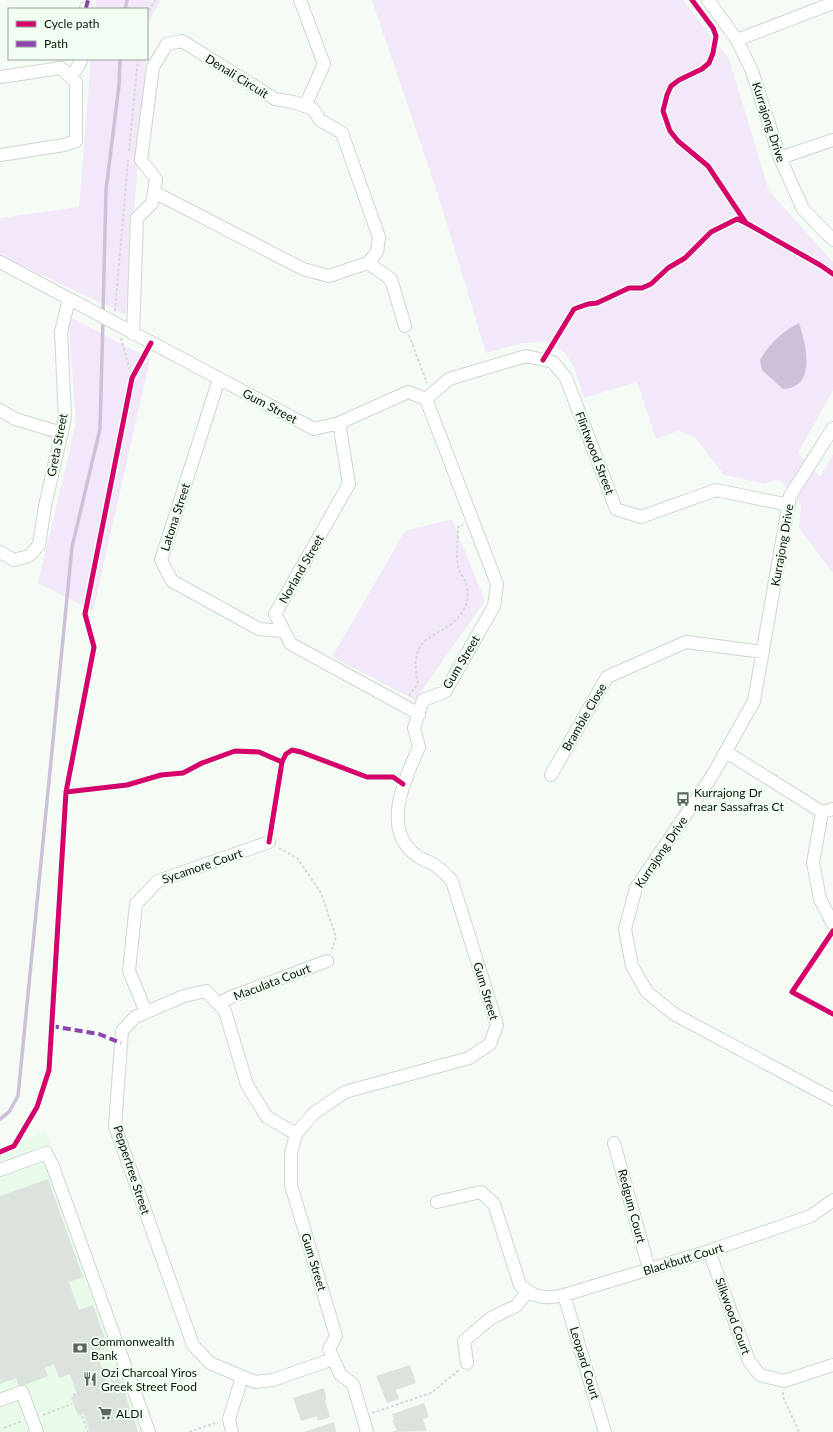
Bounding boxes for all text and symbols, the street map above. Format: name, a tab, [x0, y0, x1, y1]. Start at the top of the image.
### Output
legend	[8, 8, 148, 60]
text: Cycle path	[44, 16, 99, 31]
text: Path	[44, 36, 68, 51]
street label: Denali Circuit	[203, 51, 272, 102]
street label: Kurrajong Drive	[749, 80, 789, 164]
street label: Gum Street	[240, 385, 301, 427]
street label: Flintwood Street	[572, 409, 618, 497]
street label: Greta Street	[44, 411, 71, 478]
street label: Latona Street	[157, 481, 193, 553]
street label: Kurrajong Drive	[767, 503, 797, 587]
street label: Norland Street	[275, 531, 327, 606]
street label: Gum Street	[439, 632, 483, 692]
street label: Bramble Close	[559, 680, 609, 754]
place label: Kurrajong Dr near Sassafras Ct	[694, 785, 784, 814]
bus stop icon: Kurrajong Dr near Sassafras Ct	[675, 791, 691, 807]
street label: Kurrajong Drive	[632, 813, 690, 891]
street label: Sycamore Court	[160, 845, 245, 887]
street label: Maculata Court	[231, 960, 313, 1004]
street label: Gum Street	[470, 960, 502, 1022]
street label: Peppertree Street	[110, 1123, 154, 1217]
street label: Redgum Court	[615, 1167, 649, 1245]
street label: Gum Street	[298, 1231, 330, 1293]
street label: Blackbutt Court	[641, 1239, 726, 1278]
street label: Silkwood Court	[712, 1275, 754, 1357]
street label: Leopard Court	[567, 1325, 603, 1402]
place label: Commonwealth Bank	[91, 1334, 174, 1363]
bank icon: Commonwealth Bank	[72, 1340, 88, 1356]
place label: Ozi Charcoal Yiros Greek Street Food	[101, 1365, 197, 1394]
restaurant icon: Ozi Charcoal Yiros Greek Street Food	[82, 1371, 98, 1387]
supermarket icon: ALDI	[97, 1405, 113, 1421]
place label: ALDI	[116, 1406, 143, 1421]

